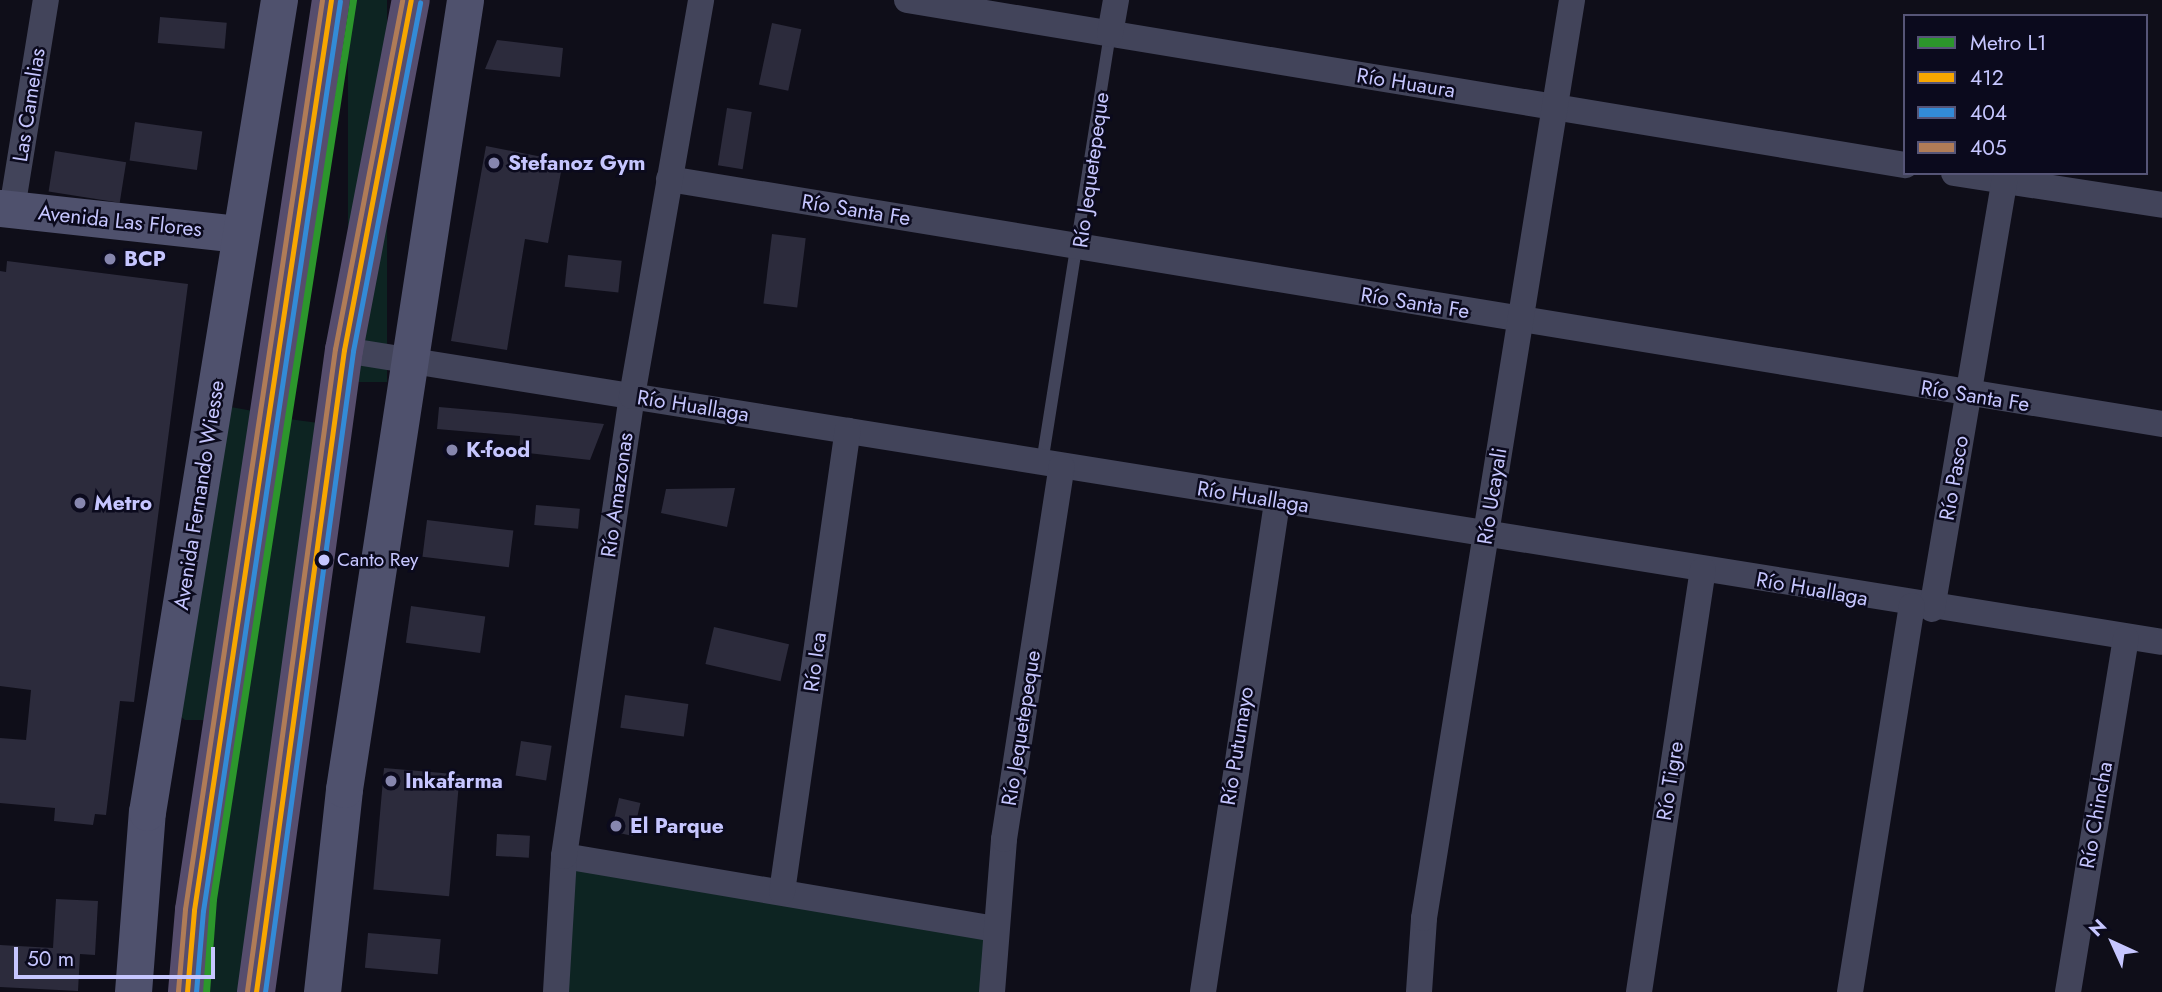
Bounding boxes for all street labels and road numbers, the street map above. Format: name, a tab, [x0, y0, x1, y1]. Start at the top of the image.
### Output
street label: Las Camelias	[8, 46, 50, 164]
street label: Río Huaura	[1355, 63, 1457, 103]
street label: Río Jequetepeque	[1068, 90, 1114, 250]
street label: Río Santa Fe	[800, 189, 912, 231]
street label: Avenida Las Flores	[37, 200, 203, 242]
street label: Río Santa Fe	[1359, 282, 1471, 324]
street label: Río Santa Fe	[1919, 375, 2031, 417]
street label: Avenida Fernando Wiesse	[168, 378, 230, 612]
street label: Río Huallaga	[635, 385, 751, 427]
street label: Río Amazonas	[596, 431, 638, 559]
street label: Río Pasco	[1934, 433, 1974, 523]
street label: Río Ucayali	[1472, 446, 1512, 546]
street label: Río Huallaga	[1195, 476, 1311, 518]
street label: Río Huallaga	[1754, 567, 1870, 611]
street label: Río Ica	[798, 630, 832, 694]
street label: Río Jequetepeque	[996, 648, 1046, 808]
street label: Río Putumayo	[1215, 685, 1259, 807]
street label: Río Tigre	[1651, 740, 1689, 822]
street label: Río Chincha	[2074, 760, 2118, 870]

